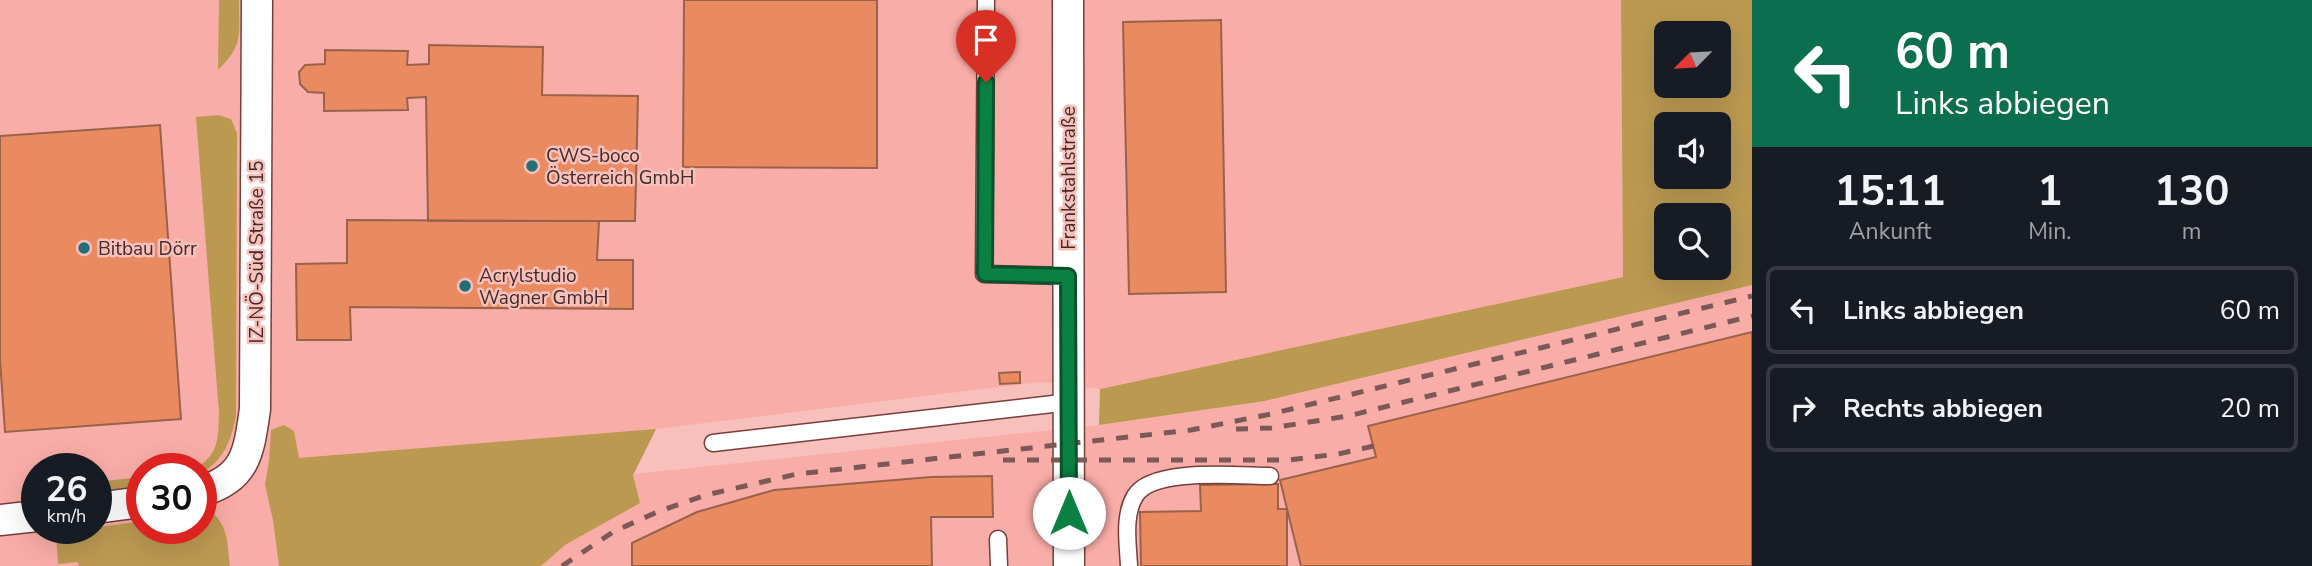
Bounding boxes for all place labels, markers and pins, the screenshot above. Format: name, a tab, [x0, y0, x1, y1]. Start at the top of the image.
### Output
pin	[956, 10, 1016, 82]
place label: CWS-boco Österreich GmbH	[546, 143, 694, 191]
marker: CWS-boco Österreich GmbH	[524, 158, 540, 174]
place label: Bitbau Dörr	[98, 236, 197, 262]
marker: Bitbau Dörr	[76, 240, 92, 256]
place label: Acrylstudio Wagner GmbH	[479, 263, 608, 311]
marker: Acrylstudio Wagner GmbH	[457, 278, 473, 294]

